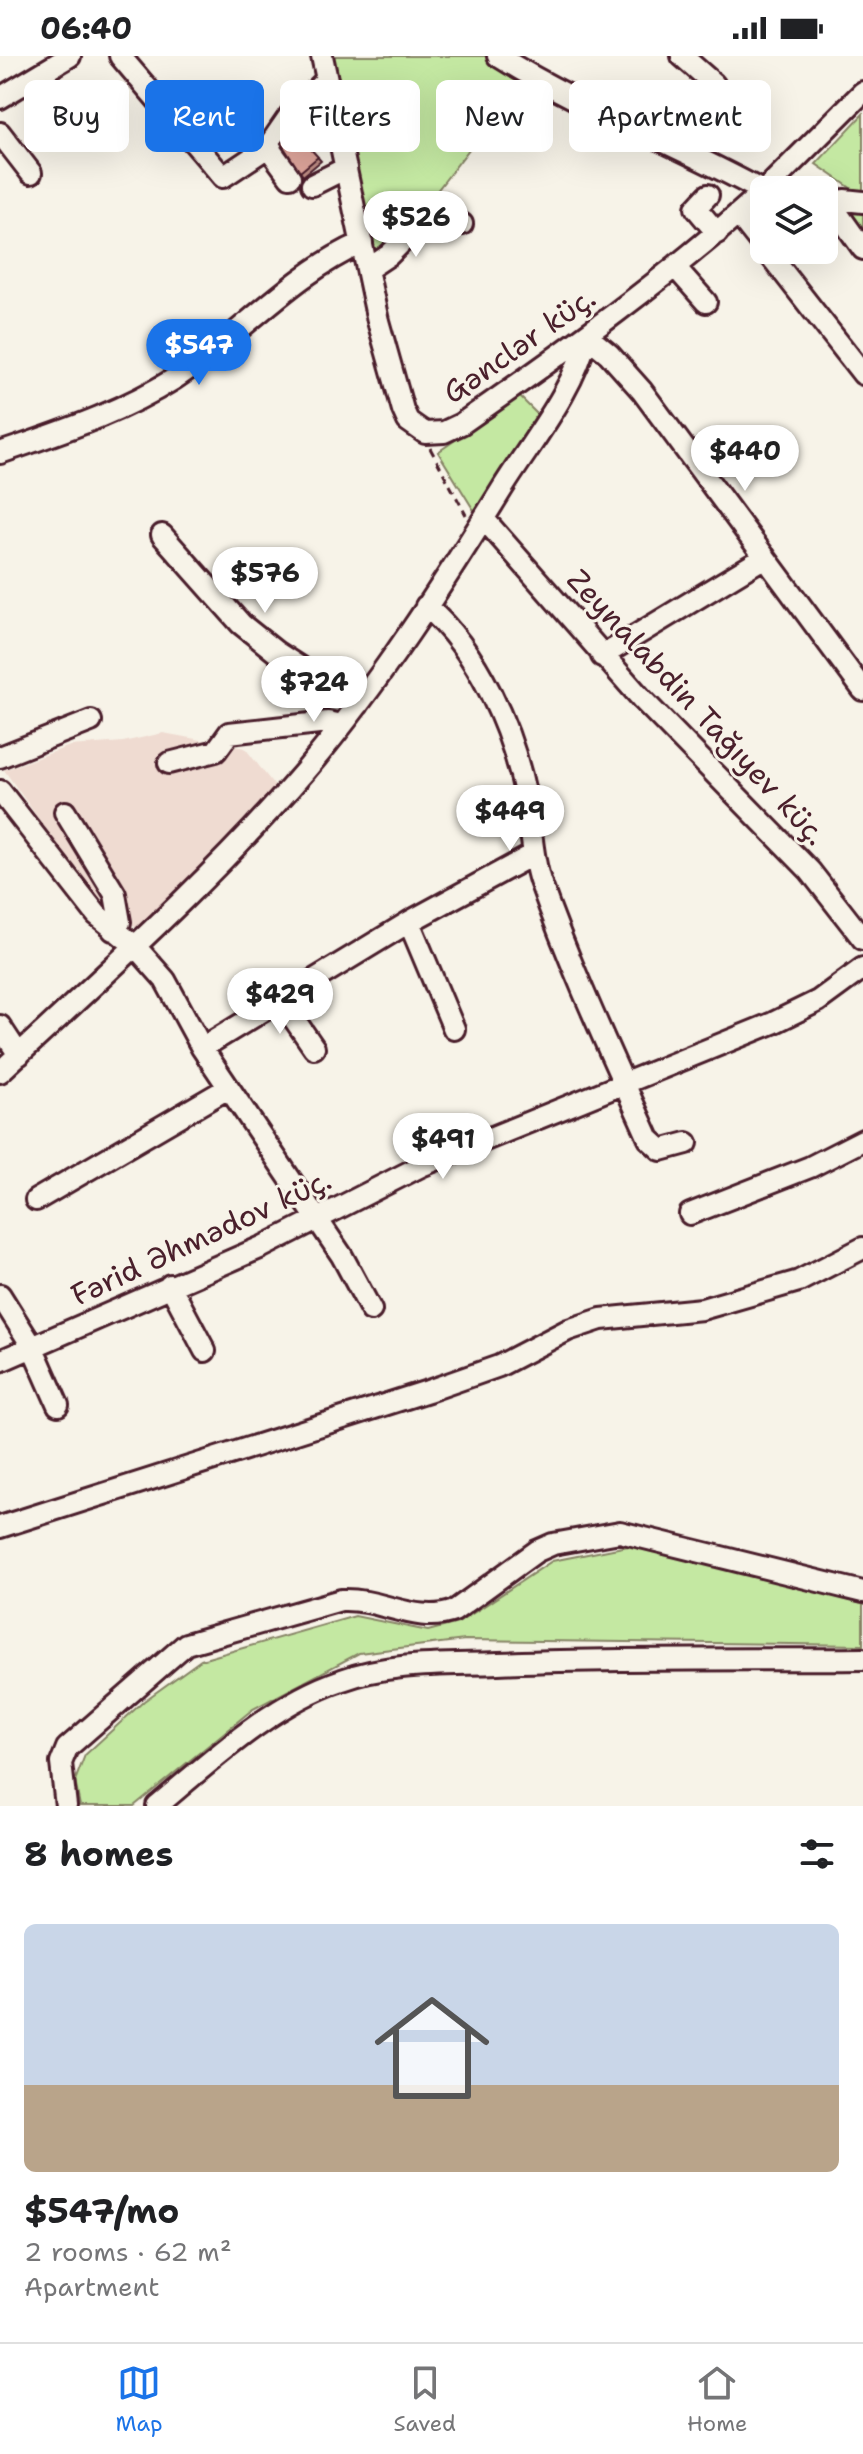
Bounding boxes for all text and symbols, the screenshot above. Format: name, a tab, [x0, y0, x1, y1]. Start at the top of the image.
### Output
text: 06:40	[40, 8, 132, 49]
chip: Buy	[24, 80, 129, 152]
chip: Rent	[145, 80, 264, 152]
chip: Filters	[280, 80, 420, 152]
chip: New	[436, 80, 553, 152]
chip: Apartment	[569, 80, 771, 152]
map controls	[750, 176, 838, 264]
button: layers	[750, 176, 838, 264]
pin: $526	[369, 191, 463, 259]
text: $526	[381, 199, 451, 234]
street label: Gənclər küç.	[434, 277, 604, 413]
pin: $547	[152, 319, 246, 387]
text: $547	[164, 327, 234, 362]
pin: $440	[698, 425, 792, 493]
text: $440	[709, 433, 781, 468]
pin: $576	[218, 547, 312, 615]
text: $576	[230, 555, 300, 590]
street label: Zeynalabdin Tağıyev küç.	[558, 560, 836, 854]
pin: $724	[267, 656, 361, 724]
text: $724	[279, 664, 349, 699]
pin: $449	[463, 785, 557, 853]
text: $449	[474, 793, 546, 828]
pin: $429	[233, 968, 327, 1036]
text: $429	[245, 976, 315, 1011]
pin: $491	[396, 1113, 490, 1181]
text: $491	[411, 1121, 475, 1156]
street label: Fərid Əhmədov küç.	[64, 1159, 338, 1315]
text: 8 homes	[24, 1831, 173, 1877]
icon: filters	[795, 1832, 839, 1876]
icon: home	[360, 1976, 504, 2120]
text: $547/mo	[24, 2188, 179, 2234]
text: 2 rooms · 62 m²	[24, 2234, 232, 2269]
text: Apartment	[24, 2269, 160, 2304]
tab: Map	[115, 2361, 163, 2438]
tab: Saved	[394, 2361, 456, 2438]
tab: Home	[687, 2361, 748, 2438]

